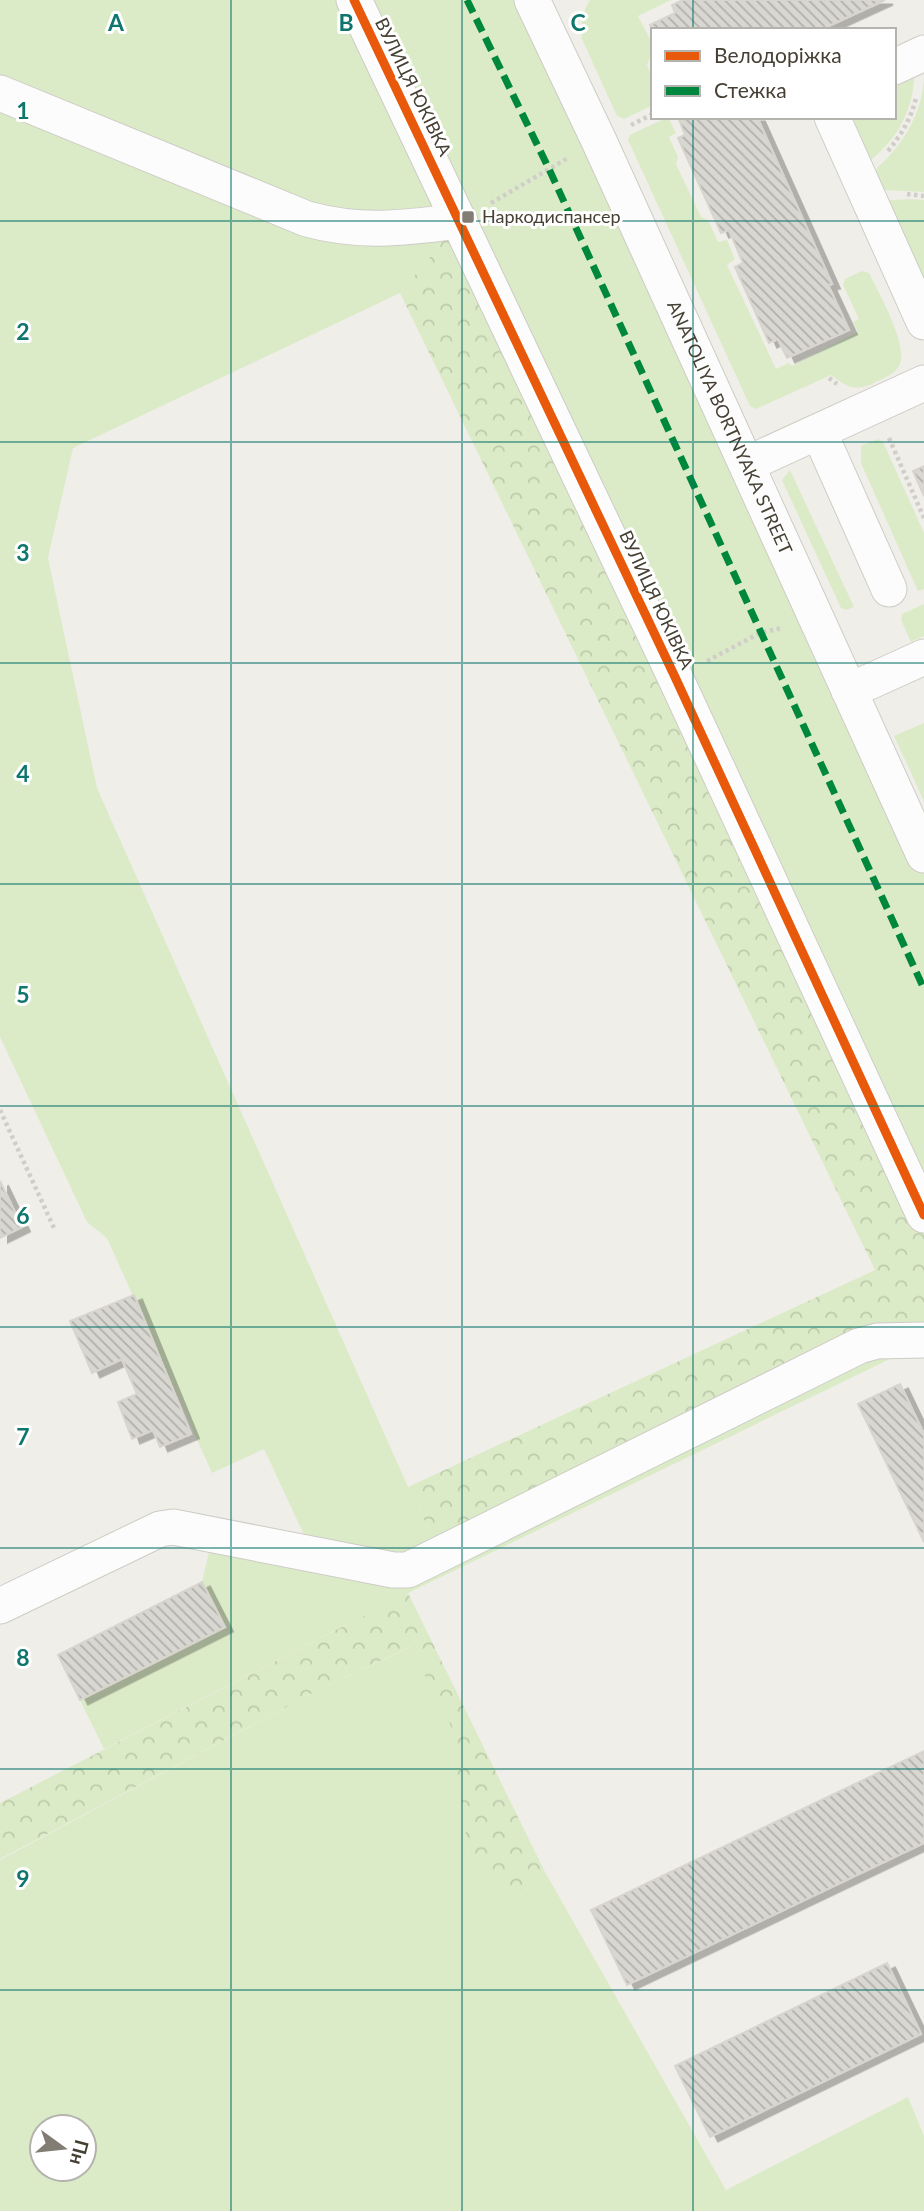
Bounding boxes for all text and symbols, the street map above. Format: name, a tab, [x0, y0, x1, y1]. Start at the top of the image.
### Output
text: A	[107, 8, 125, 36]
text: B	[338, 8, 354, 36]
text: C	[570, 8, 586, 36]
street label: ВУЛИЦЯ ЮКІВКА	[371, 14, 457, 160]
legend	[651, 28, 896, 119]
text: Велодоріжка	[714, 42, 842, 67]
text: Стежка	[714, 77, 787, 102]
text: 1	[16, 96, 30, 124]
place label: Наркодиспансер	[482, 205, 621, 227]
marker: Наркодиспансер	[460, 209, 476, 225]
street label: ANATOLIYA BORTNYAKA STREET	[663, 297, 798, 558]
text: 2	[16, 317, 30, 345]
street label: ВУЛИЦЯ ЮКІВКА	[615, 527, 699, 673]
text: 3	[16, 538, 30, 566]
text: 4	[16, 759, 30, 787]
text: 5	[16, 980, 30, 1008]
text: 6	[16, 1201, 30, 1229]
text: 7	[16, 1422, 30, 1450]
text: 8	[16, 1643, 30, 1671]
text: 9	[16, 1864, 30, 1892]
north arrow	[28, 2113, 98, 2183]
text: Пн	[66, 2138, 94, 2168]

